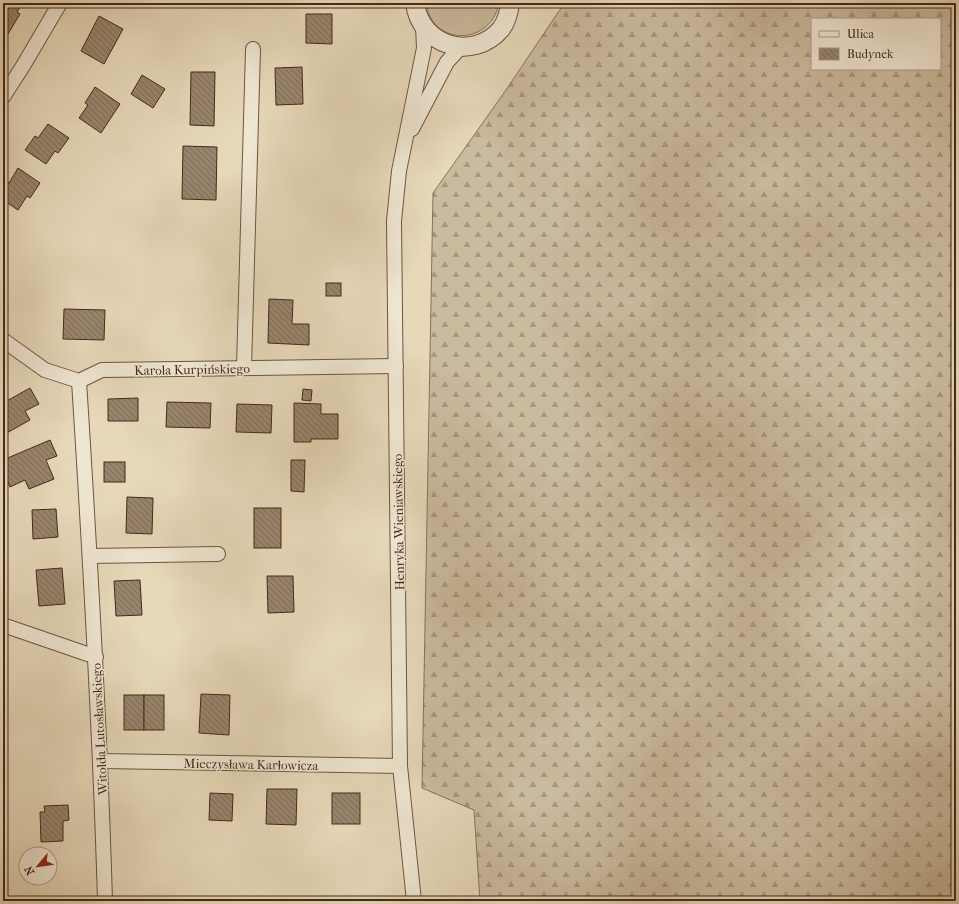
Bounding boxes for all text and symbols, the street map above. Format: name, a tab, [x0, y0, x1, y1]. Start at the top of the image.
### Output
legend	[811, 18, 941, 70]
text: Ulica	[847, 27, 874, 41]
text: Budynek	[847, 47, 894, 61]
street label: Karola Kurpińskiego	[134, 361, 250, 378]
street label: Henryka Wieniawskiego	[390, 453, 407, 590]
street label: Witolda Lutosławskiego	[89, 662, 111, 796]
street label: Mieczysława Karłowicza	[184, 756, 319, 773]
north arrow	[18, 846, 58, 886]
text: N	[22, 863, 37, 877]

